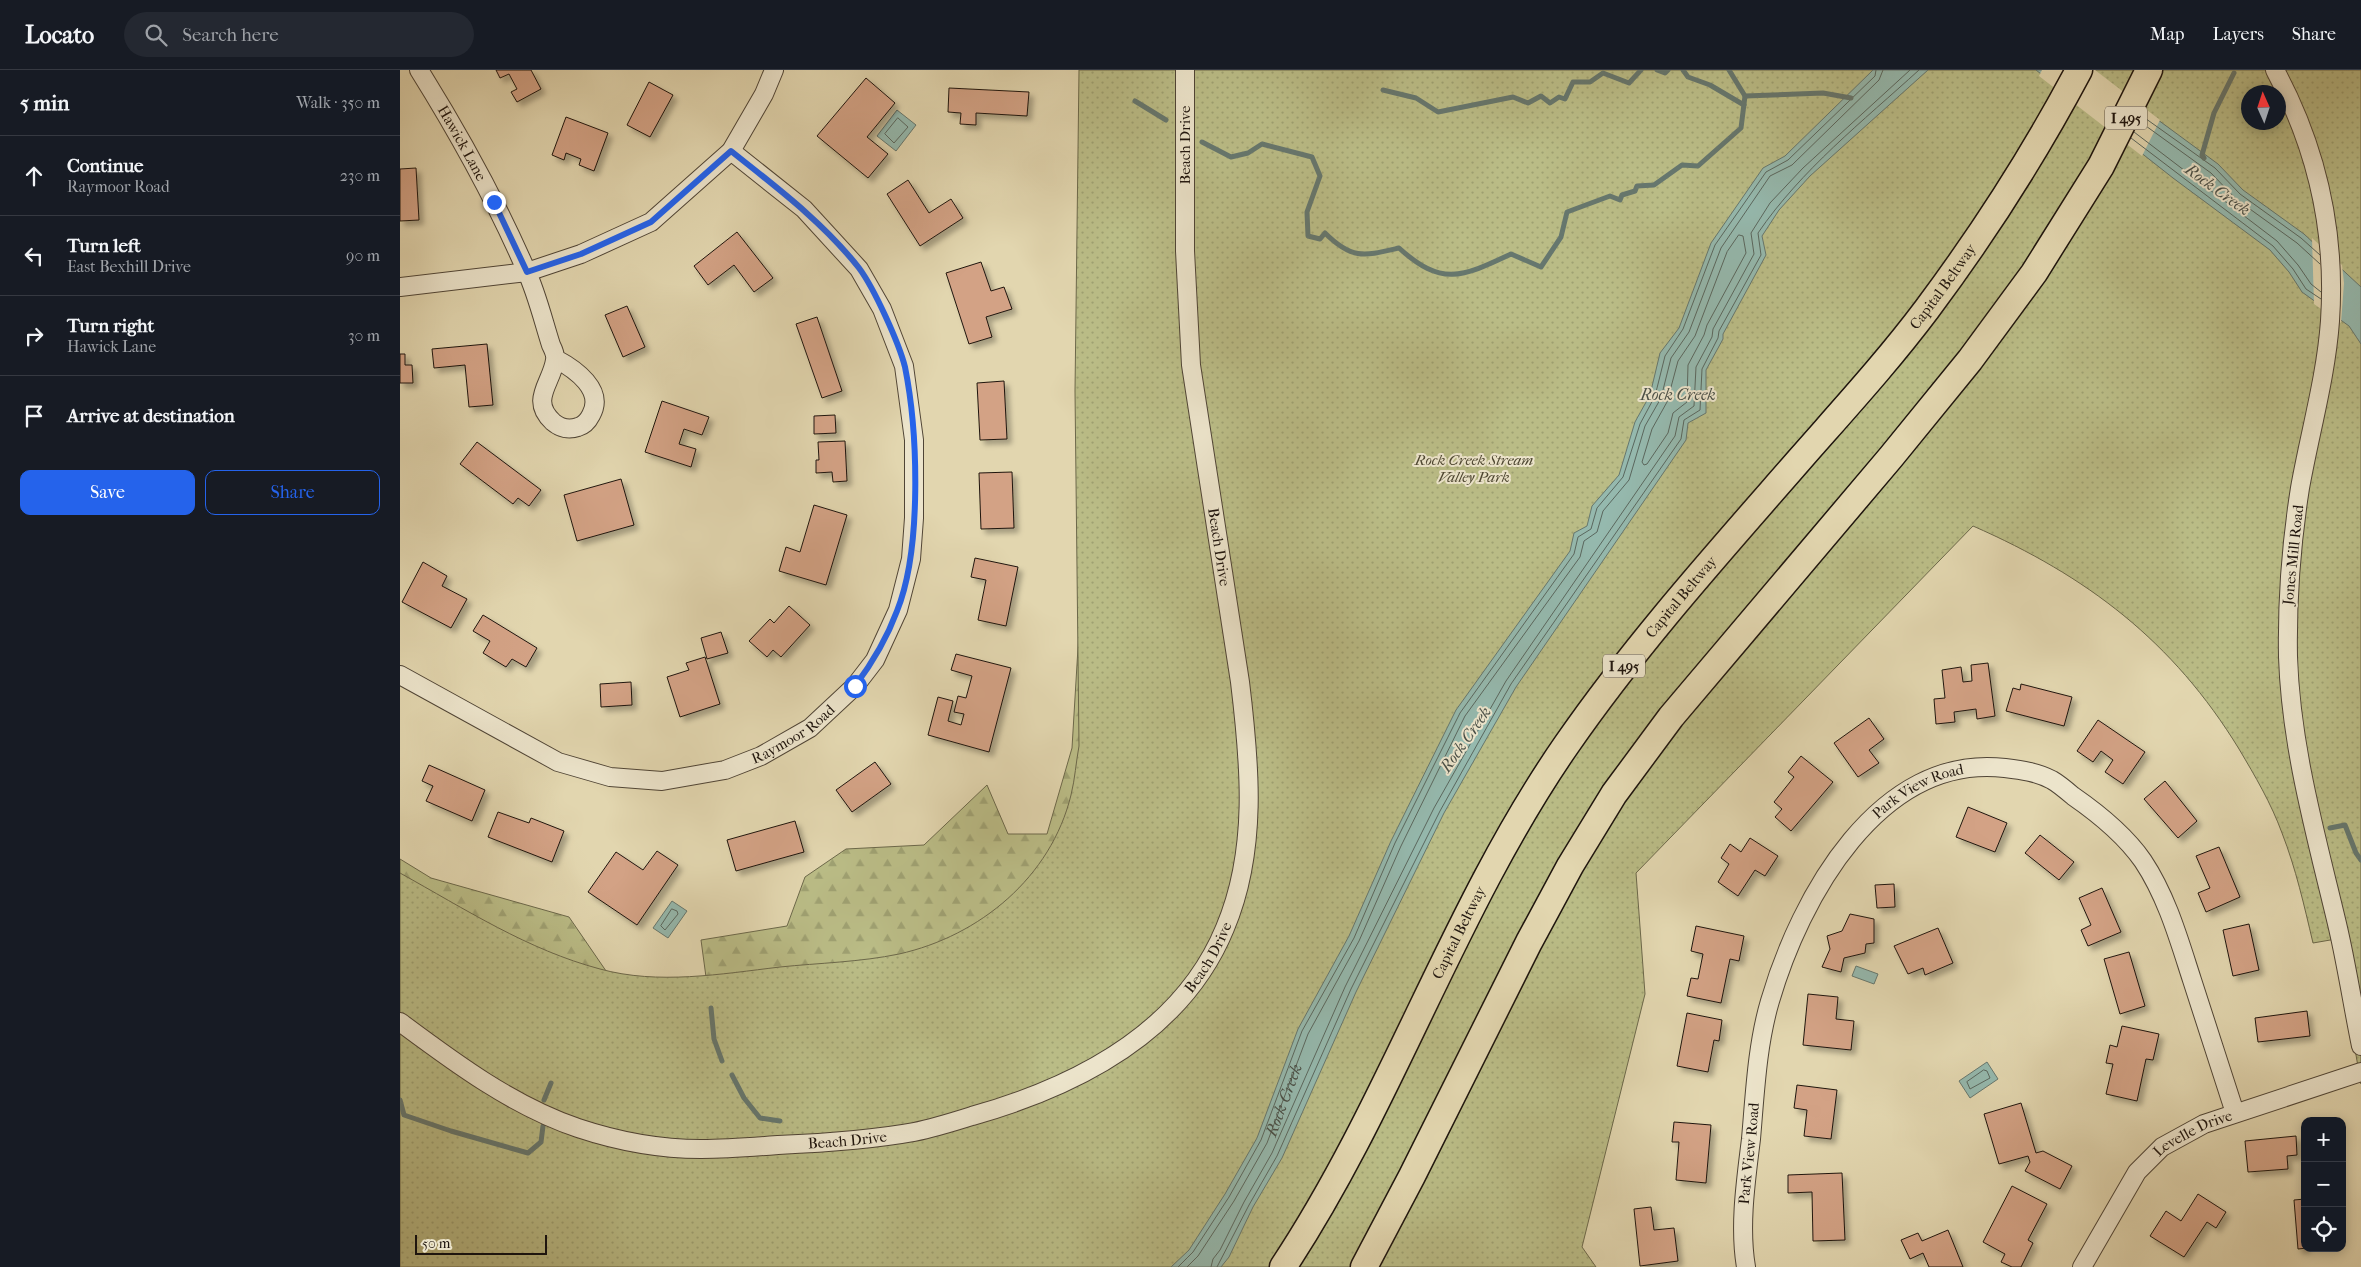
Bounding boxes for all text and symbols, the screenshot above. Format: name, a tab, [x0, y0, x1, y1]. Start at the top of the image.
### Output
search box	[124, 12, 474, 57]
text: Locato	[25, 21, 94, 49]
icon: search	[142, 21, 170, 49]
text: Search here	[182, 24, 279, 46]
text: Map	[2150, 24, 2184, 45]
text: Layers	[2212, 24, 2264, 45]
text: Share	[2292, 24, 2336, 45]
north arrow	[2241, 85, 2286, 130]
text: 5 min	[20, 91, 69, 115]
text: Walk · 350 m	[296, 93, 380, 112]
street label: Hawick Lane	[434, 102, 491, 185]
street label: Beach Drive	[1176, 105, 1194, 184]
road number: I 495	[2105, 106, 2147, 129]
text: Continue	[67, 155, 143, 177]
water label: Rock Creek	[2181, 159, 2254, 219]
icon: ahead	[20, 162, 48, 190]
text: 230 m	[340, 166, 380, 185]
text: Raymoor Road	[67, 177, 170, 196]
route end	[483, 191, 506, 214]
text: Turn left	[67, 235, 141, 257]
street label: Capital Beltway	[1906, 240, 1980, 333]
icon: left	[20, 242, 48, 270]
text: 90 m	[346, 246, 380, 265]
text: East Bexhill Drive	[67, 257, 191, 276]
text: Turn right	[67, 315, 154, 337]
icon: right	[20, 322, 48, 350]
text: 30 m	[348, 326, 380, 345]
text: Hawick Lane	[67, 337, 156, 356]
water label: Rock Creek	[1639, 385, 1716, 404]
icon: arrive	[20, 402, 48, 430]
text: Arrive at destination	[67, 405, 235, 427]
park label: Rock Creek Stream Valley Park	[1414, 451, 1533, 486]
button: Save	[20, 470, 195, 515]
button: Share	[205, 470, 380, 515]
street label: Jones Mill Road	[2279, 503, 2307, 607]
street label: Beach Drive	[1204, 507, 1234, 588]
street label: Capital Beltway	[1642, 551, 1721, 642]
road number: I 495	[1603, 654, 1645, 678]
route start	[844, 675, 867, 698]
street label: Raymoor Road	[749, 700, 839, 768]
water label: Rock Creek	[1435, 703, 1495, 776]
street label: Park View Road	[1868, 760, 1966, 823]
street label: Capital Beltway	[1428, 882, 1490, 982]
street label: Beach Drive	[1181, 919, 1236, 996]
water label: Rock Creek	[1261, 1061, 1306, 1140]
street label: Park View Road	[1735, 1101, 1763, 1205]
street label: Levelle Drive	[2149, 1106, 2235, 1160]
map controls	[2301, 1117, 2346, 1252]
button: +	[2301, 1117, 2346, 1162]
street label: Beach Drive	[807, 1127, 888, 1152]
button: −	[2301, 1162, 2346, 1207]
button: locate	[2301, 1207, 2346, 1252]
scale bar	[415, 1232, 548, 1255]
text: 50 m	[422, 1235, 450, 1252]

